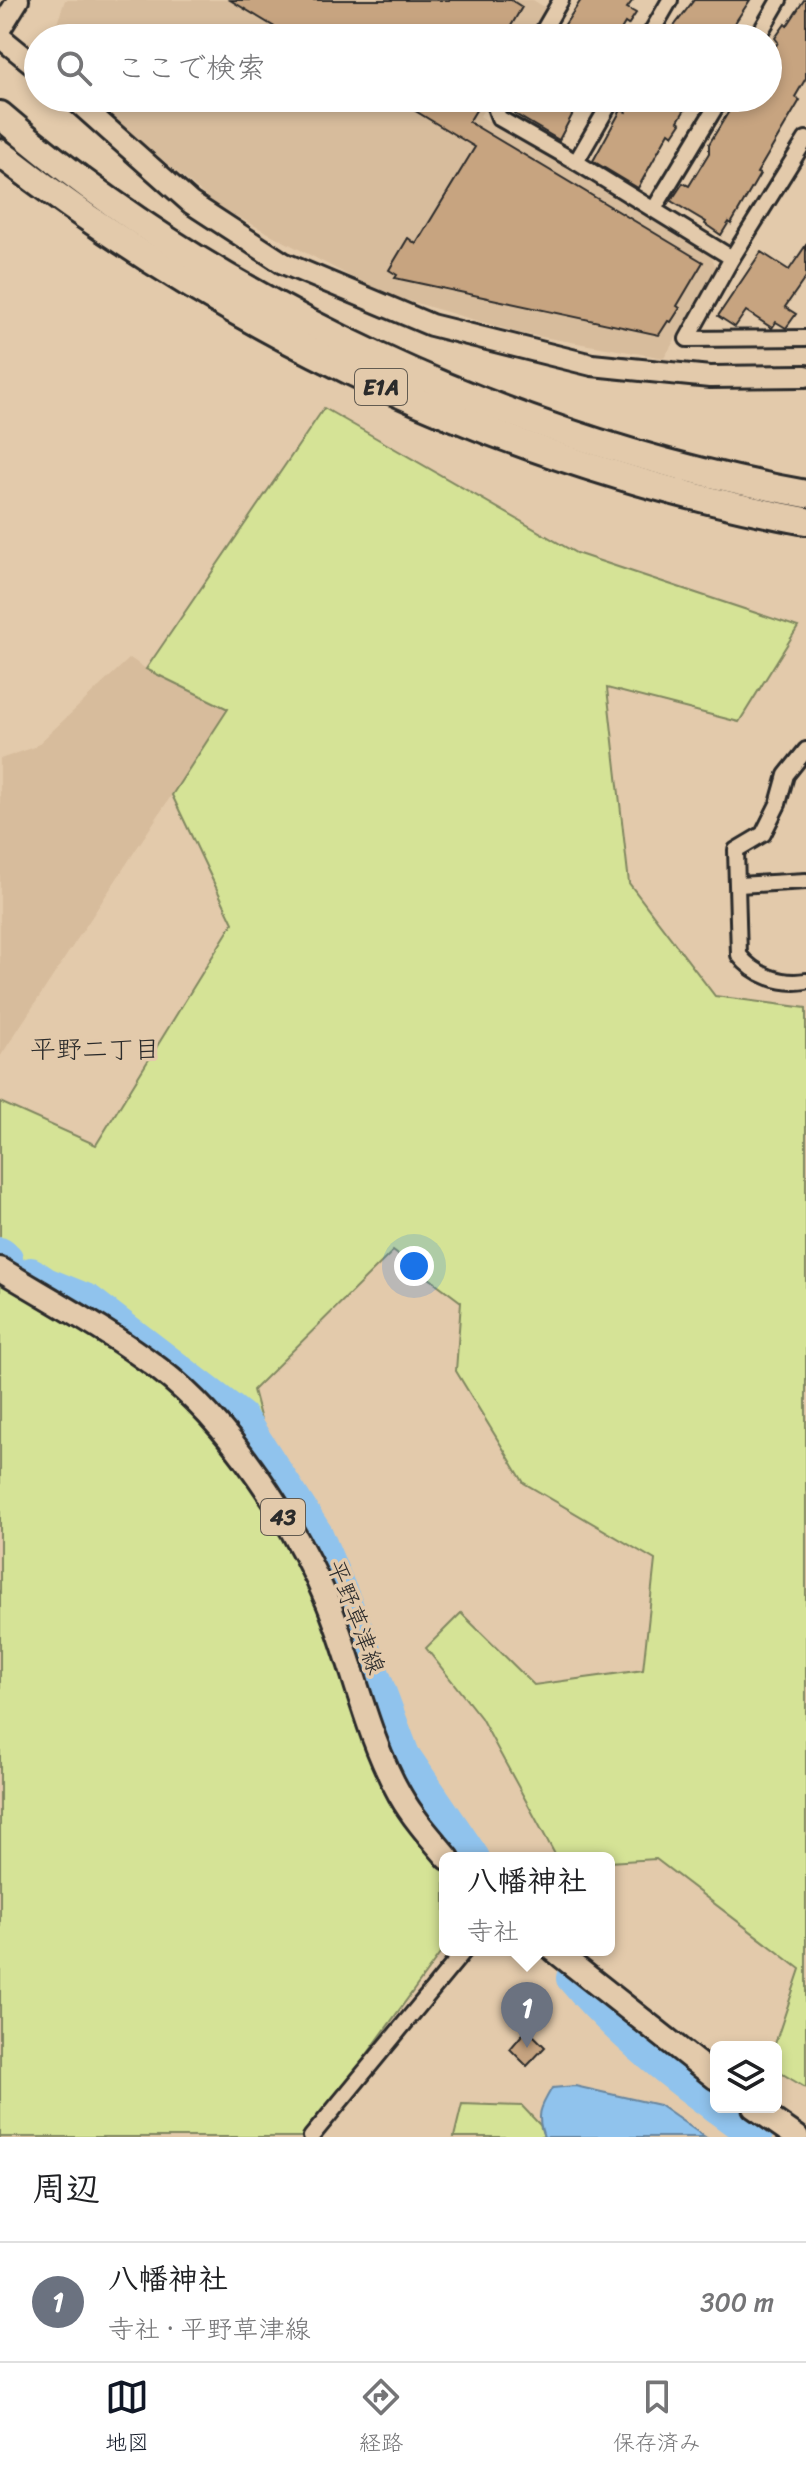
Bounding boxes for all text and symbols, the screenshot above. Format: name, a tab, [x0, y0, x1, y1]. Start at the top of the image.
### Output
search box	[24, 24, 782, 112]
text: ここで検索	[116, 41, 266, 95]
icon: search	[52, 46, 96, 90]
road number: E1A	[355, 369, 407, 405]
district label: 平野二丁目	[30, 1026, 160, 1072]
your location	[394, 1246, 434, 1286]
road number: 43	[261, 1499, 305, 1535]
street label: 平野草津線	[315, 1553, 397, 1681]
popup	[439, 1852, 615, 1956]
text: 八幡神社	[467, 1854, 587, 1908]
text: 寺社	[467, 1908, 519, 1954]
pin: 1	[501, 1982, 553, 2048]
map controls	[710, 2041, 782, 2113]
button: layers	[710, 2041, 782, 2113]
text: 周辺	[32, 2159, 100, 2219]
text: 八幡神社	[108, 2252, 228, 2306]
text: 1	[52, 2279, 64, 2325]
text: 300 m	[700, 2279, 774, 2325]
text: 寺社 · 平野草津線	[108, 2306, 311, 2352]
tab: 地図	[105, 2375, 149, 2462]
tab: 経路	[359, 2375, 403, 2462]
tab: 保存済み	[613, 2375, 701, 2462]

